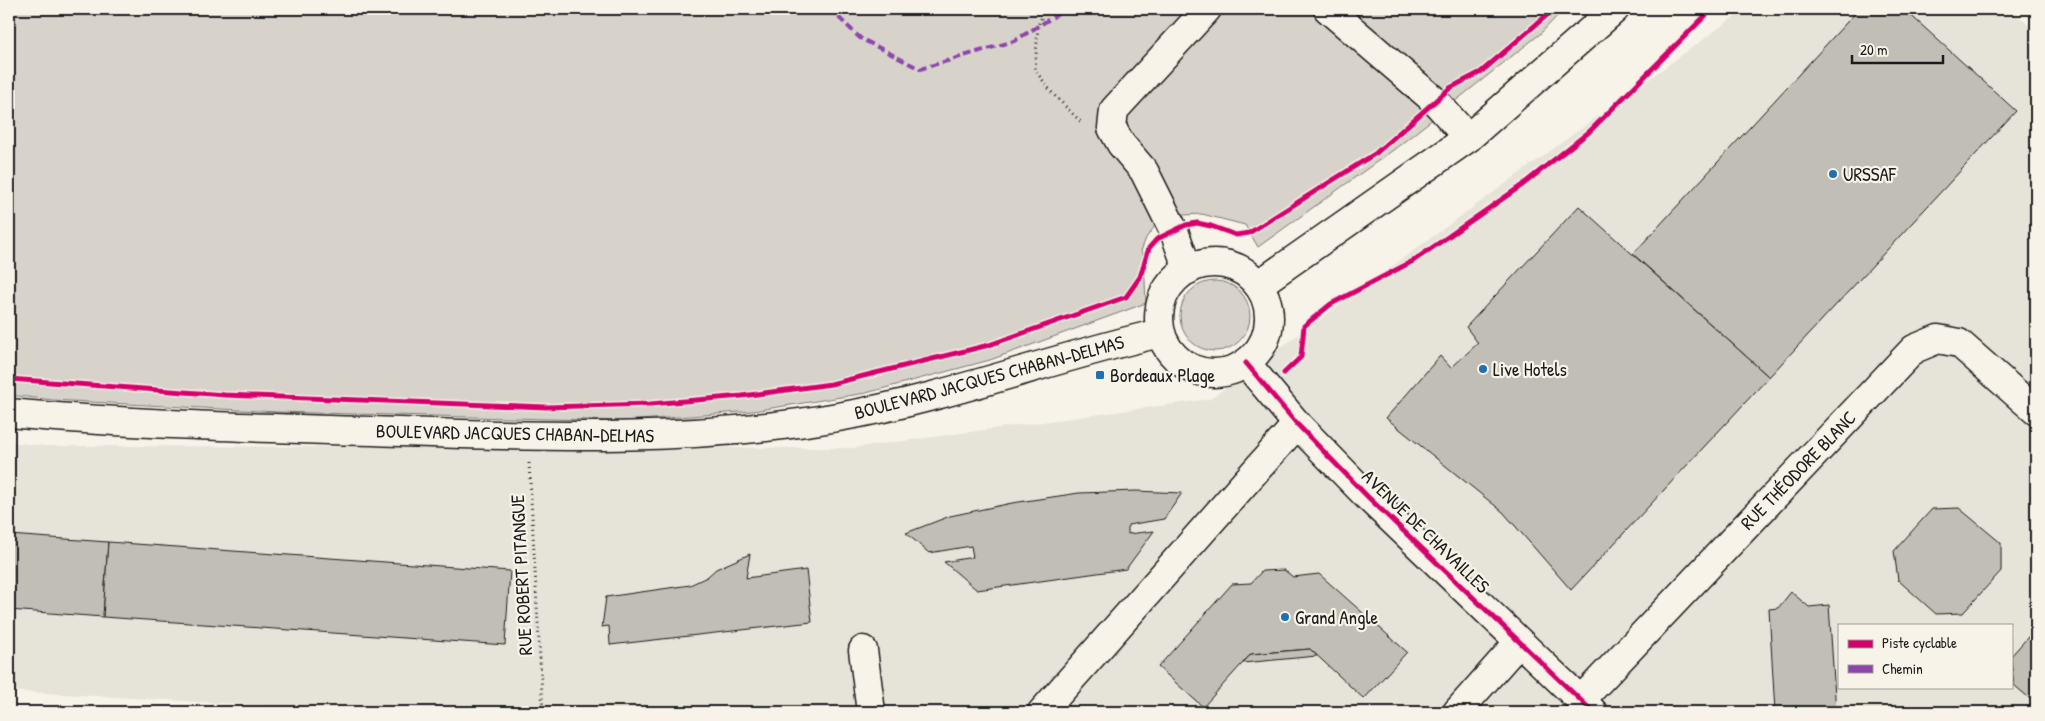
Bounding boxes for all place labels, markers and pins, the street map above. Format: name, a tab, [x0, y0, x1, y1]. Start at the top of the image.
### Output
place label: URSSAF	[1843, 161, 1897, 187]
marker: URSSAF	[1827, 168, 1839, 180]
place label: Live Hotels	[1493, 356, 1567, 382]
place label: Bordeaux Plage	[1110, 362, 1216, 388]
marker: Live Hotels	[1477, 363, 1489, 375]
marker: Bordeaux Plage	[1094, 369, 1106, 381]
place label: Grand Angle	[1295, 604, 1379, 630]
marker: Grand Angle	[1279, 611, 1291, 623]

